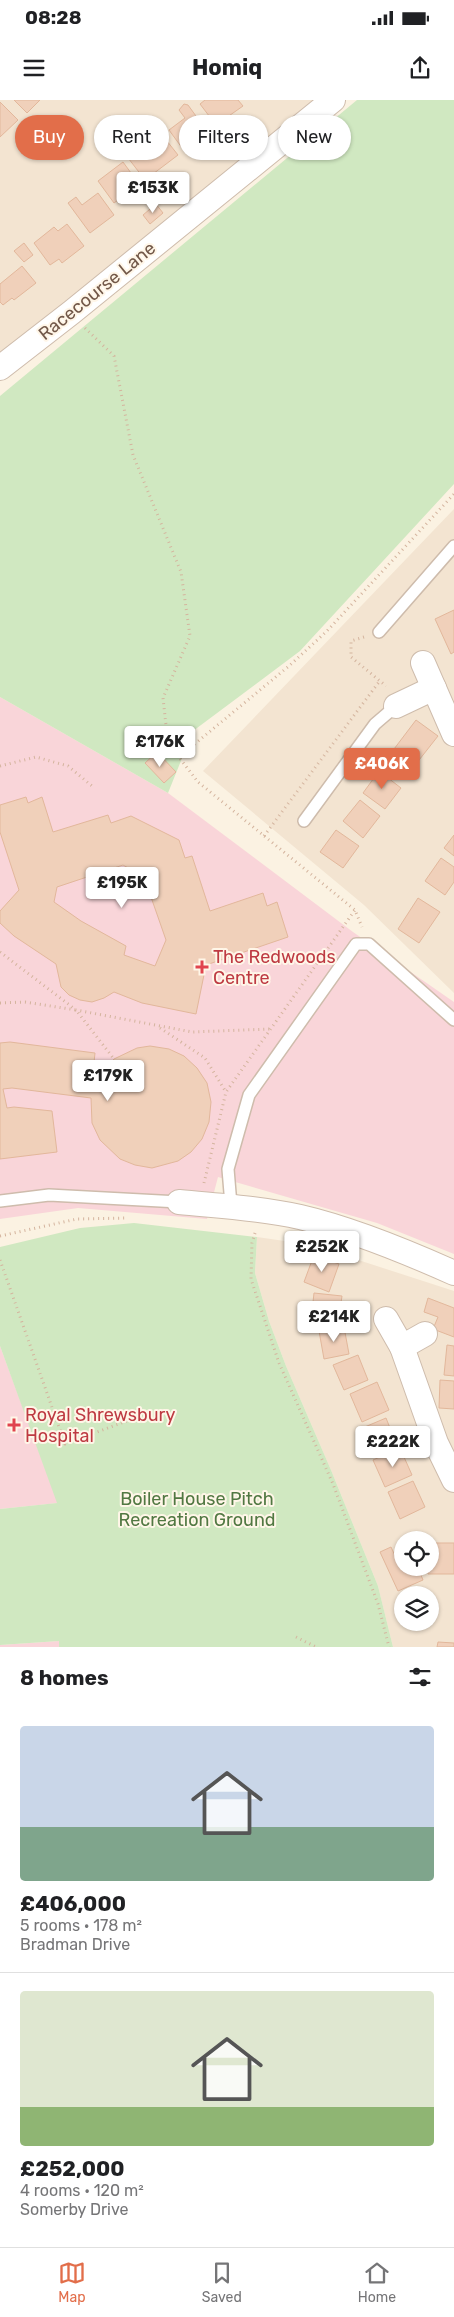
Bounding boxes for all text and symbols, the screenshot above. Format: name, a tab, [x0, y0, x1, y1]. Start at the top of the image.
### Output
text: 08:28	[25, 6, 82, 29]
icon: menu	[20, 54, 48, 82]
text: Homiq	[192, 54, 262, 81]
icon: share	[406, 54, 434, 82]
chip: Buy	[15, 115, 84, 160]
chip: Rent	[94, 115, 169, 160]
chip: Filters	[179, 115, 268, 160]
chip: New	[278, 115, 351, 160]
pin: £153K	[118, 172, 188, 214]
text: £153K	[128, 178, 178, 197]
street label: Racecourse Lane	[34, 237, 160, 345]
pin: £176K	[125, 726, 195, 768]
text: £176K	[135, 732, 185, 751]
pin: £406K	[347, 748, 417, 790]
text: £406K	[355, 754, 409, 773]
pin: £195K	[87, 866, 157, 909]
text: £195K	[97, 873, 147, 892]
place label: The Redwoods Centre	[213, 946, 336, 989]
marker: The Redwoods Centre	[195, 960, 209, 974]
pin: £179K	[73, 1060, 143, 1102]
text: £179K	[83, 1066, 133, 1085]
pin: £252K	[287, 1230, 357, 1273]
text: £252K	[295, 1237, 349, 1256]
pin: £214K	[299, 1300, 369, 1343]
text: £214K	[308, 1307, 360, 1326]
place label: Royal Shrewsbury Hospital	[25, 1404, 175, 1447]
marker: Royal Shrewsbury Hospital	[7, 1418, 21, 1432]
pin: £222K	[358, 1426, 428, 1468]
text: £222K	[366, 1432, 420, 1451]
park label: Boiler House Pitch Recreation Ground	[118, 1488, 276, 1531]
map controls	[394, 1531, 439, 1631]
button: locate	[394, 1531, 439, 1576]
button: layers	[394, 1586, 439, 1631]
icon: filters	[406, 1663, 434, 1691]
text: 8 homes	[20, 1665, 109, 1690]
icon: home	[182, 1758, 272, 1848]
text: £406,000	[20, 1891, 126, 1916]
text: 5 rooms · 178 m²	[20, 1916, 142, 1935]
text: Bradman Drive	[20, 1935, 130, 1954]
icon: home	[182, 2024, 272, 2114]
text: £252,000	[20, 2156, 125, 2181]
text: 4 rooms · 120 m²	[20, 2181, 144, 2200]
text: Somerby Drive	[20, 2200, 128, 2219]
tab: Map	[58, 2259, 86, 2306]
tab: Saved	[202, 2259, 242, 2306]
tab: Home	[358, 2259, 396, 2306]

